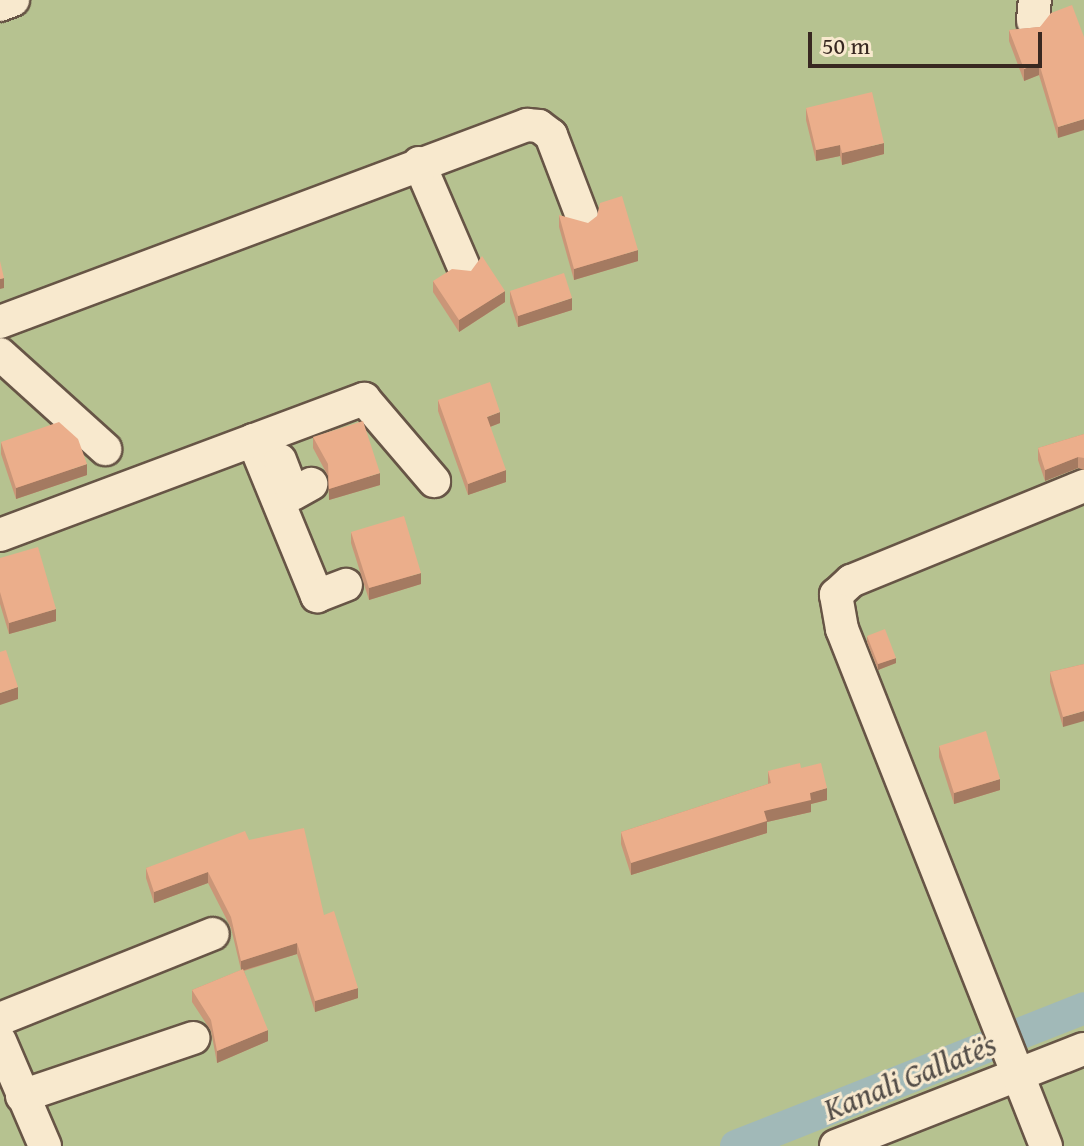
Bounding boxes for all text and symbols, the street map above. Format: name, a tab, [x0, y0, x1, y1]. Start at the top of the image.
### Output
scale bar	[812, 16, 1046, 66]
text: 50 m	[822, 28, 870, 63]
water label: Kanali Gallatës	[818, 1025, 1002, 1129]

